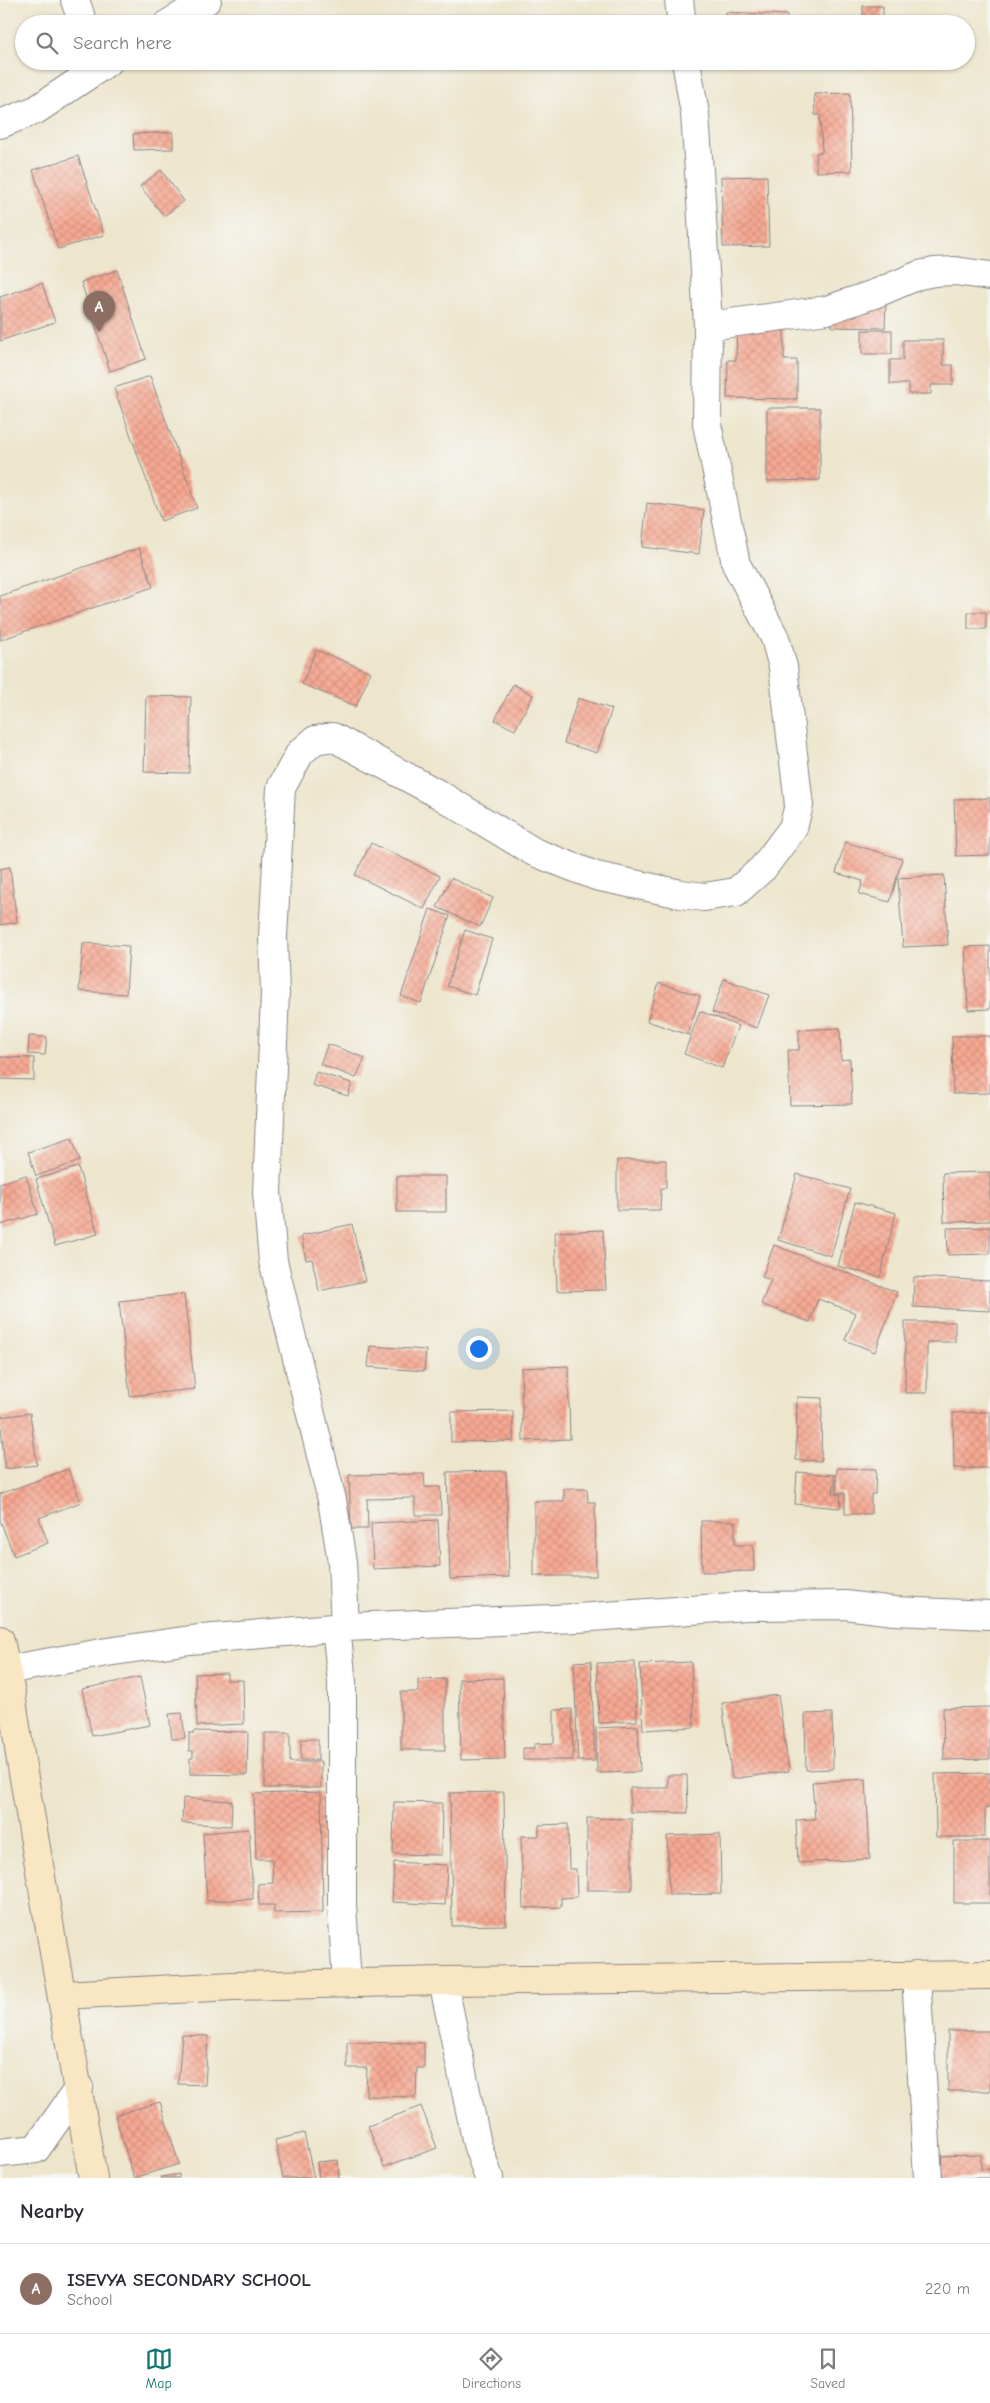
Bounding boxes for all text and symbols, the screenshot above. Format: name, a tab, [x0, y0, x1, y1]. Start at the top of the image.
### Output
search box	[15, 15, 975, 70]
icon: search	[33, 29, 61, 57]
text: Search here	[73, 32, 172, 54]
pin: A	[83, 291, 115, 332]
your location	[466, 1336, 492, 1362]
text: Nearby	[20, 2199, 84, 2223]
text: ISEVYA SECONDARY SCHOOL	[67, 2269, 311, 2291]
text: A	[32, 2280, 40, 2298]
text: 220 m	[925, 2280, 970, 2298]
text: School	[67, 2291, 113, 2309]
tab: Map	[145, 2345, 173, 2392]
tab: Directions	[462, 2345, 521, 2392]
tab: Saved	[810, 2345, 845, 2392]

